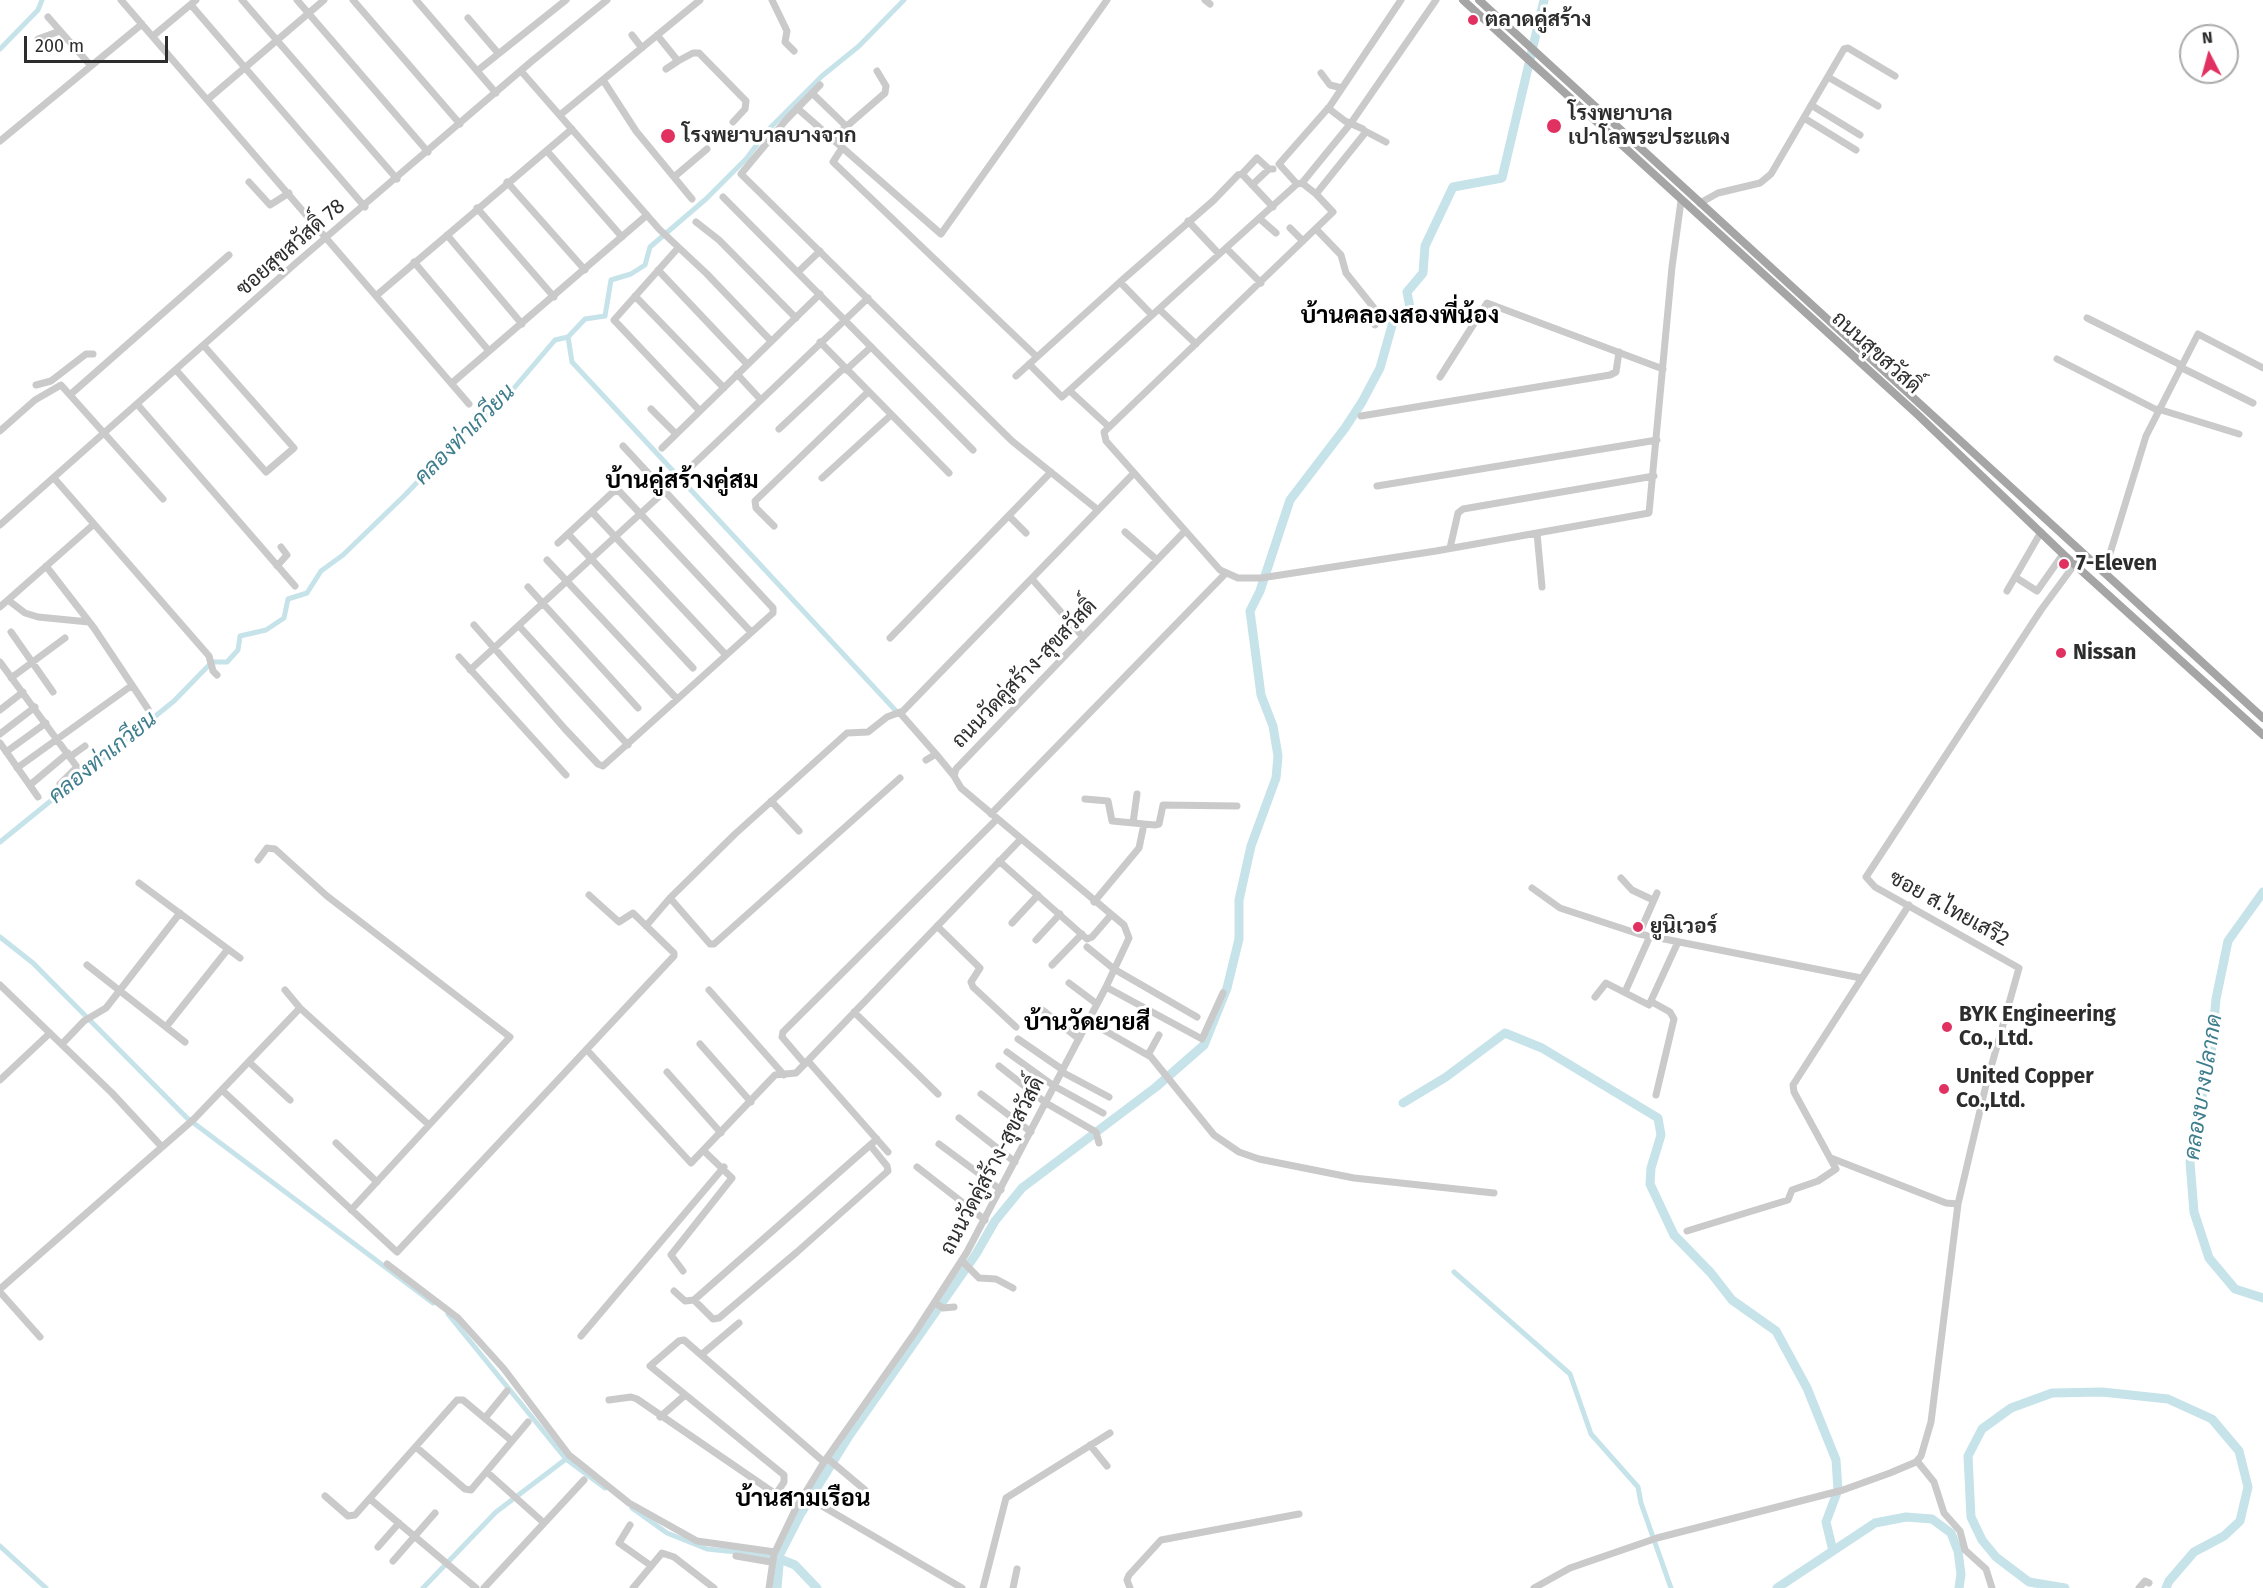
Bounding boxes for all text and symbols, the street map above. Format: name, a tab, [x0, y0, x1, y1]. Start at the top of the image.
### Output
place label: ตลาดคู่สร้าง	[1485, 7, 1591, 33]
marker: ตลาดคู่สร้าง	[1466, 13, 1480, 27]
scale bar	[27, 24, 171, 62]
north arrow	[2179, 24, 2239, 84]
text: N	[2201, 28, 2214, 48]
text: 200 m	[35, 35, 84, 57]
place label: โรงพยาบาล เปาโลพระประแดง	[1568, 101, 1730, 151]
marker: โรงพยาบาล เปาโลพระประแดง	[1545, 117, 1563, 135]
place label: โรงพยาบาลบางจาก	[682, 123, 856, 149]
marker: โรงพยาบาลบางจาก	[659, 127, 677, 145]
street label: ซอยสุขสวัสดิ์ 78	[232, 194, 350, 302]
district label: บ้านคลองสองพี่น้อง	[1301, 302, 1499, 330]
street label: ถนนสุขสวัสดิ์	[1826, 306, 1926, 400]
water label: คลองท่าเกวียน	[409, 379, 521, 491]
district label: บ้านคู่สร้างคู่สม	[605, 467, 759, 495]
place label: 7-Eleven	[2076, 551, 2157, 577]
marker: 7-Eleven	[2057, 557, 2071, 571]
street label: ถนนวัดคู่สร้าง-สุขสวัสดิ์	[947, 594, 1103, 754]
place label: Nissan	[2073, 640, 2136, 666]
marker: Nissan	[2054, 646, 2068, 660]
water label: คลองท่าเกวียน	[44, 706, 162, 810]
street label: ซอย ส.ไทยเสรี2	[1885, 866, 2013, 952]
place label: ยูนิเวอร์	[1650, 914, 1717, 940]
marker: ยูนิเวอร์	[1631, 920, 1645, 934]
place label: BYK Engineering Co., Ltd.	[1959, 1002, 2116, 1052]
district label: บ้านวัดยายสี	[1024, 1009, 1150, 1037]
water label: คลองบางปลากด	[2179, 1012, 2229, 1162]
marker: BYK Engineering Co., Ltd.	[1940, 1020, 1954, 1034]
place label: United Copper Co.,Ltd.	[1956, 1064, 2094, 1114]
street label: ถนนวัดคู่สร้าง-สุขสวัสดิ์	[936, 1073, 1050, 1259]
marker: United Copper Co.,Ltd.	[1937, 1082, 1951, 1096]
district label: บ้านสามเรือน	[735, 1485, 871, 1513]

